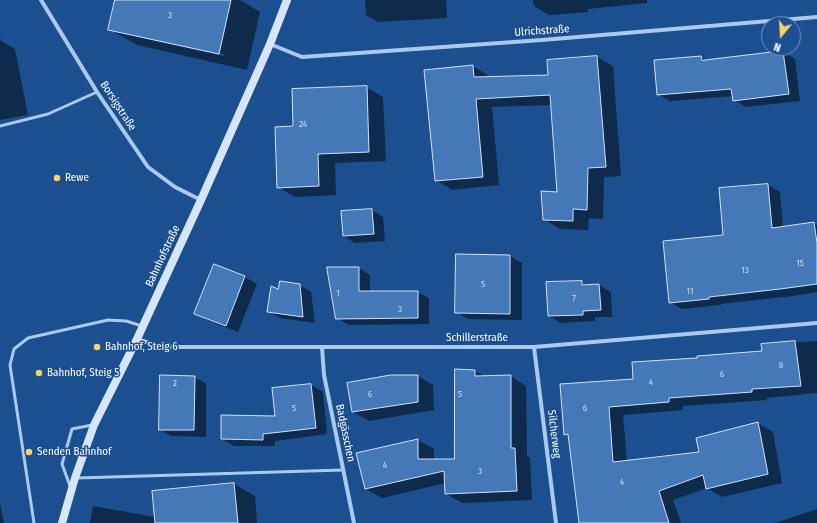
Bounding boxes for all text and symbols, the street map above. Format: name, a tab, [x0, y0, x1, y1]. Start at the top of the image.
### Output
house number: 3	[168, 10, 172, 20]
north arrow	[761, 16, 801, 56]
street label: Ulrichstraße	[514, 22, 570, 40]
text: N	[772, 40, 783, 54]
street label: Borsigstraße	[97, 79, 139, 133]
house number: 24	[299, 119, 307, 129]
place label: Rewe	[65, 171, 89, 185]
marker: Rewe	[52, 173, 62, 183]
street label: Bahnhofstraße	[143, 223, 183, 289]
house number: 15	[796, 258, 804, 268]
house number: 13	[741, 265, 749, 275]
house number: 5	[481, 279, 485, 289]
house number: 11	[687, 286, 693, 296]
house number: 1	[336, 288, 340, 298]
house number: 7	[572, 293, 576, 303]
house number: 3	[398, 304, 402, 314]
street label: Schillerstraße	[446, 331, 508, 345]
place label: Bahnhof, Steig 6	[105, 340, 178, 354]
marker: Bahnhof, Steig 6	[92, 342, 102, 352]
house number: 8	[779, 360, 783, 370]
place label: Bahnhof, Steig 5	[47, 366, 119, 380]
marker: Bahnhof, Steig 5	[34, 368, 44, 378]
house number: 6	[720, 369, 724, 379]
house number: 4	[649, 377, 653, 387]
house number: 2	[173, 378, 177, 388]
house number: 6	[368, 389, 372, 399]
house number: 5	[458, 389, 462, 399]
house number: 5	[292, 403, 296, 413]
street label: Badgässchen	[332, 403, 358, 463]
house number: 6	[583, 403, 587, 413]
street label: Silcherweg	[544, 409, 564, 459]
place label: Senden Bahnhof	[37, 445, 111, 459]
marker: Senden Bahnhof	[24, 447, 34, 457]
house number: 4	[383, 460, 387, 470]
house number: 3	[478, 466, 482, 476]
house number: 4	[620, 477, 624, 487]

